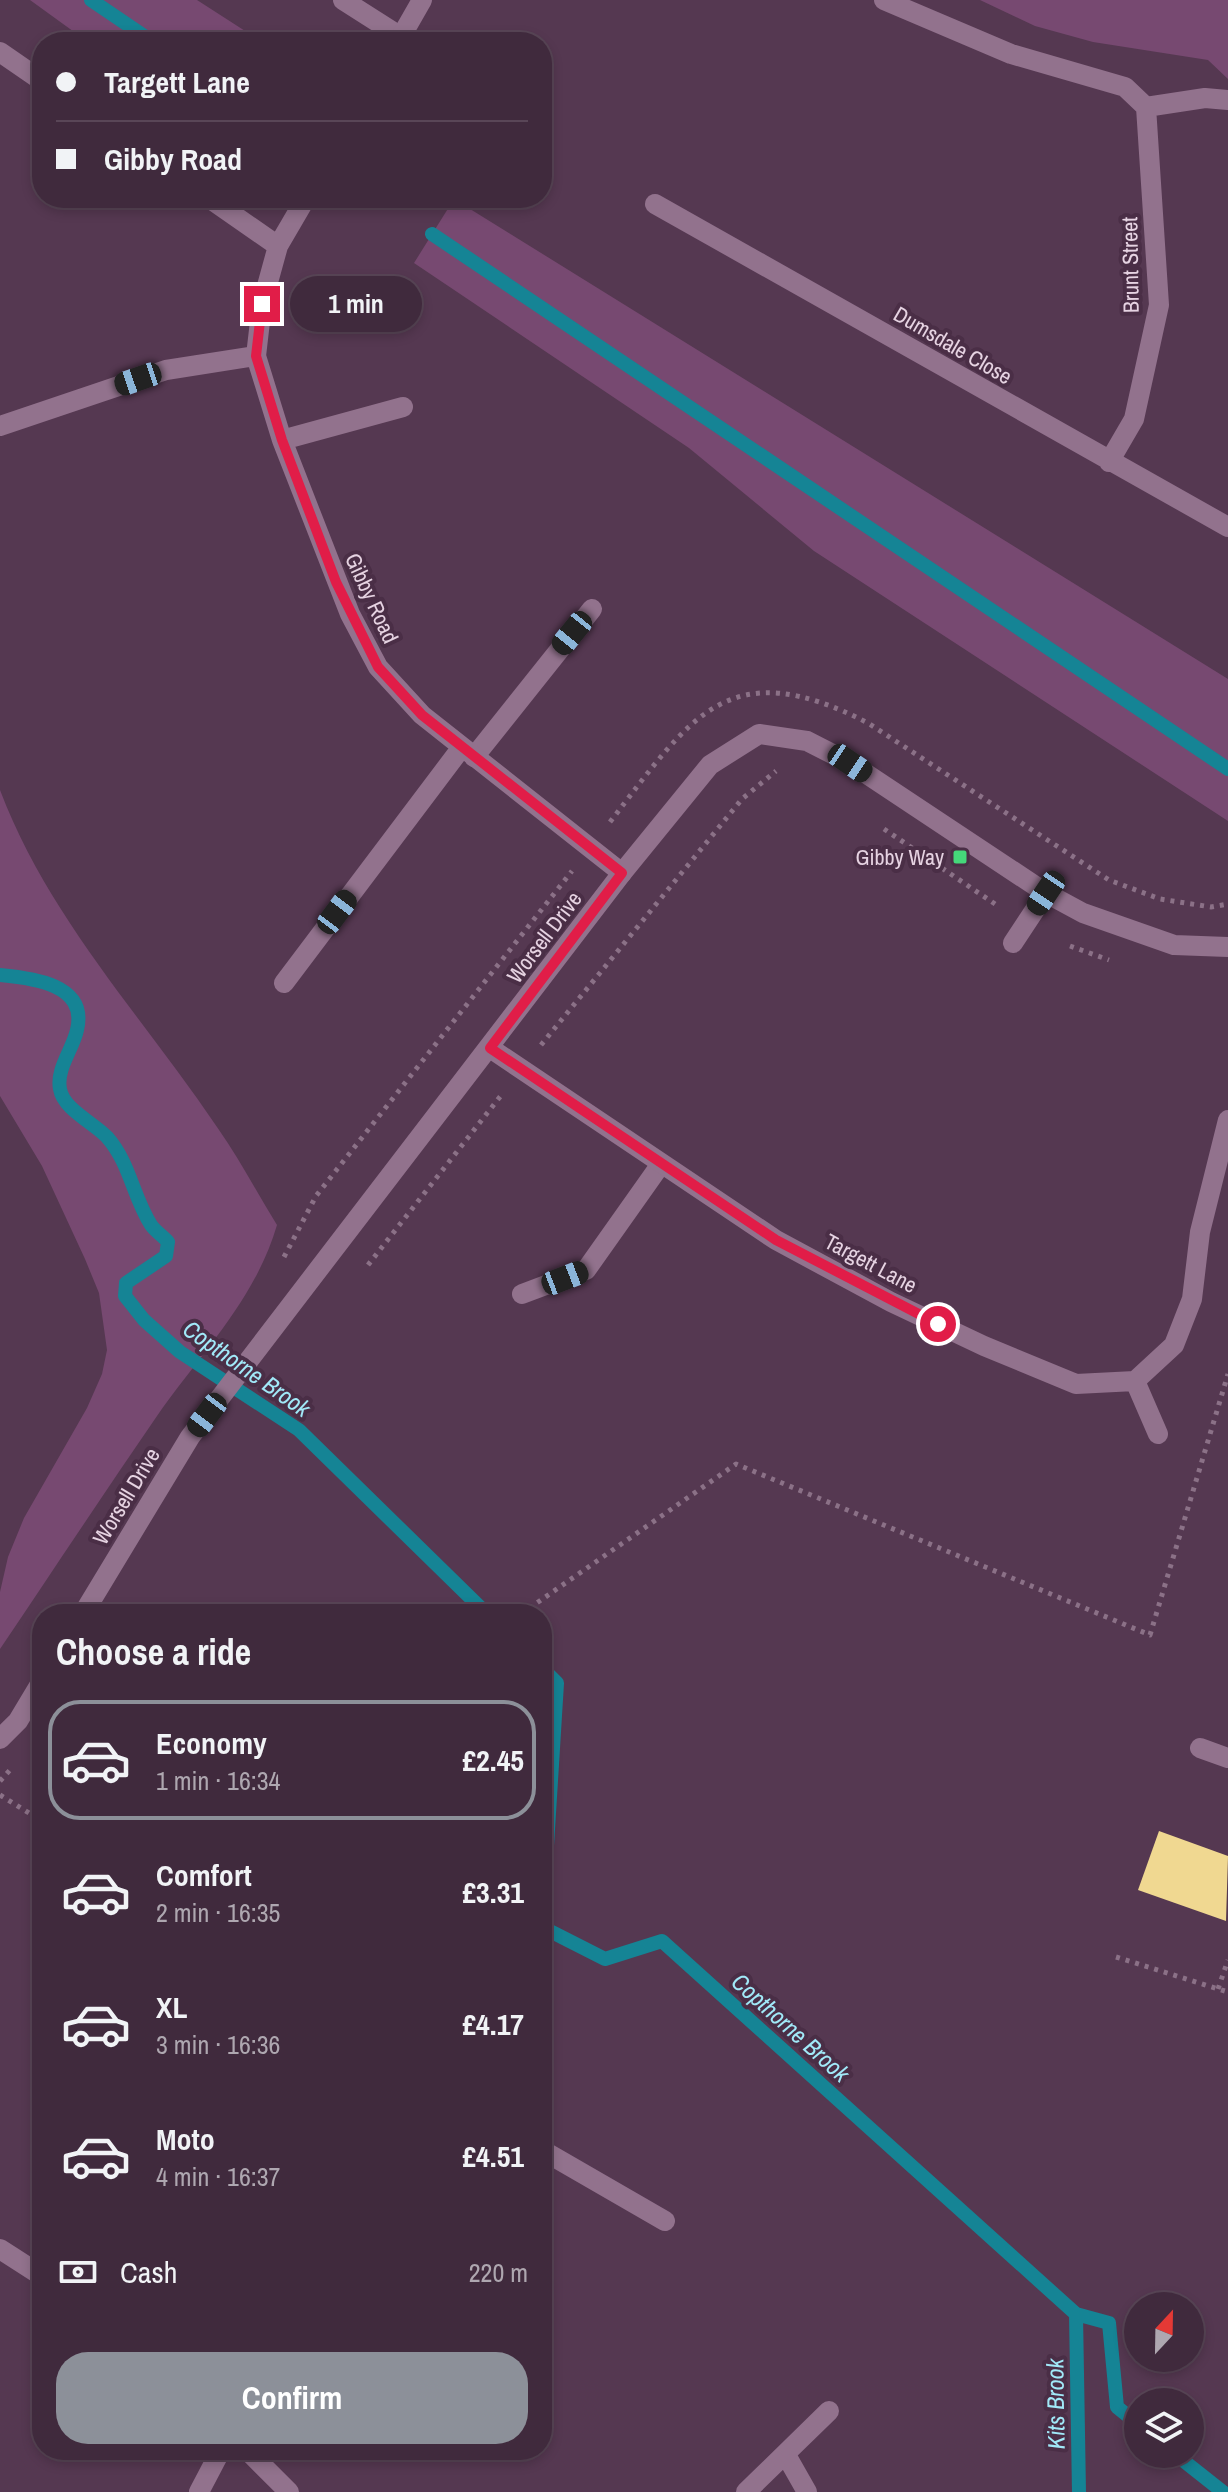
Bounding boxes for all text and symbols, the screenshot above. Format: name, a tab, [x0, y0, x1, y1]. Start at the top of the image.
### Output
text: Targett Lane	[104, 62, 250, 102]
text: Gibby Road	[104, 139, 242, 179]
street label: Brunt Street	[1114, 217, 1146, 313]
callout: 1 min	[290, 276, 422, 332]
route end	[244, 286, 280, 322]
text: 1 min	[328, 286, 384, 321]
street label: Dumsdale Close	[888, 299, 1018, 391]
car	[111, 360, 165, 398]
street label: Gibby Road	[338, 548, 406, 648]
car	[548, 607, 596, 659]
car	[823, 740, 877, 786]
place label: Gibby Way	[855, 842, 944, 872]
marker: Gibby Way	[951, 848, 969, 866]
car	[1023, 866, 1069, 920]
street label: Worsell Drive	[500, 885, 588, 989]
car	[313, 886, 361, 938]
street label: Targett Lane	[820, 1226, 922, 1300]
car	[538, 1258, 592, 1298]
route start	[920, 1306, 956, 1342]
water label: Copthorne Brook	[177, 1312, 318, 1424]
car	[183, 1389, 231, 1441]
street label: Worsell Drive	[85, 1442, 167, 1550]
text: Choose a ride	[56, 1628, 251, 1676]
text: Economy	[156, 1723, 267, 1763]
icon: car	[60, 1724, 132, 1796]
text: £2.45	[462, 1740, 524, 1780]
text: 1 min · 16:34	[156, 1763, 280, 1798]
text: Comfort	[156, 1855, 252, 1895]
icon: car	[60, 1856, 132, 1928]
text: £3.31	[462, 1872, 524, 1912]
text: 2 min · 16:35	[156, 1895, 280, 1930]
water label: Copthorne Brook	[725, 1965, 858, 2089]
text: XL	[156, 1987, 187, 2027]
icon: car	[60, 1988, 132, 2060]
text: £4.17	[462, 2004, 524, 2044]
text: 3 min · 16:36	[156, 2027, 280, 2062]
text: Moto	[156, 2119, 215, 2159]
icon: car	[60, 2120, 132, 2192]
text: £4.51	[462, 2136, 524, 2176]
text: 4 min · 16:37	[156, 2159, 280, 2194]
icon: cash	[56, 2250, 100, 2294]
text: Cash	[120, 2252, 177, 2292]
text: 220 m	[469, 2255, 528, 2290]
north arrow	[1124, 2292, 1204, 2372]
map controls	[1124, 2292, 1204, 2468]
button: Confirm	[56, 2352, 528, 2444]
water label: Kits Brook	[1038, 2357, 1072, 2450]
button: layers	[1124, 2388, 1204, 2468]

